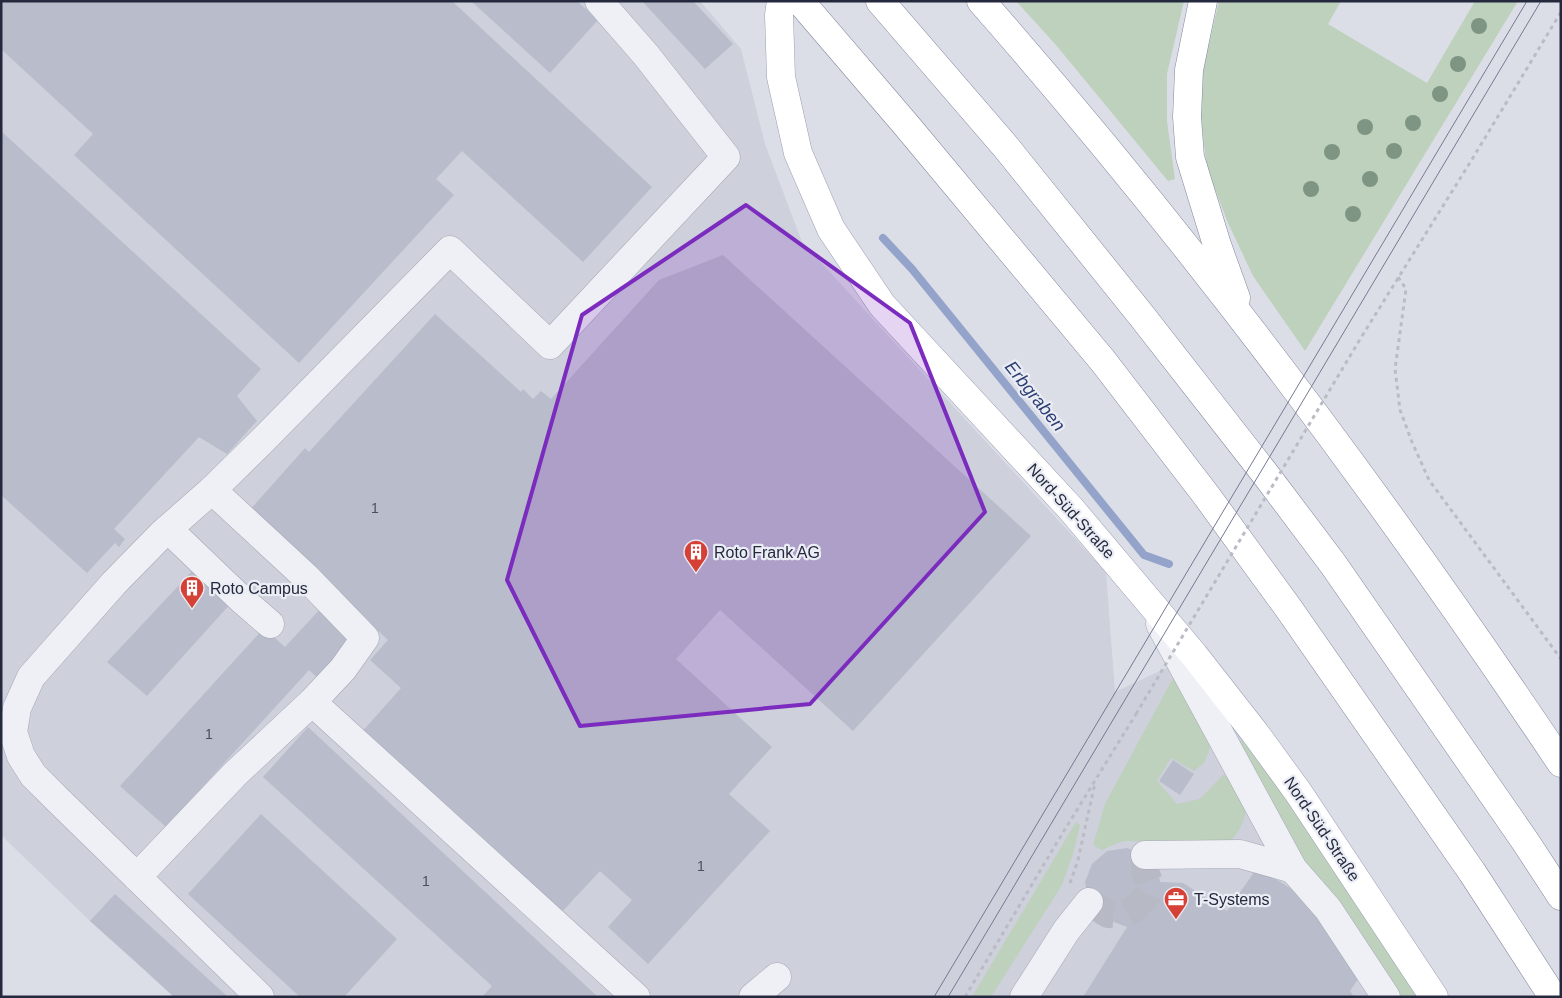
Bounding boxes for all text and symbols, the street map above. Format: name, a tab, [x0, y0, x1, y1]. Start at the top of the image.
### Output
water label: Erbgraben	[1001, 357, 1069, 435]
street label: Nord-Süd-Straße	[1024, 460, 1118, 562]
house number: 1	[371, 500, 379, 516]
building icon: Roto Frank AG	[683, 539, 709, 573]
place label: Roto Frank AG	[714, 544, 820, 561]
building icon: Roto Campus	[179, 575, 205, 609]
place label: Roto Campus	[210, 580, 308, 597]
house number: 1	[205, 726, 213, 742]
street label: Nord-Süd-Straße	[1281, 774, 1363, 884]
house number: 1	[697, 858, 705, 874]
house number: 1	[422, 873, 430, 889]
office icon: T-Systems	[1163, 886, 1189, 920]
place label: T-Systems	[1194, 891, 1270, 908]

